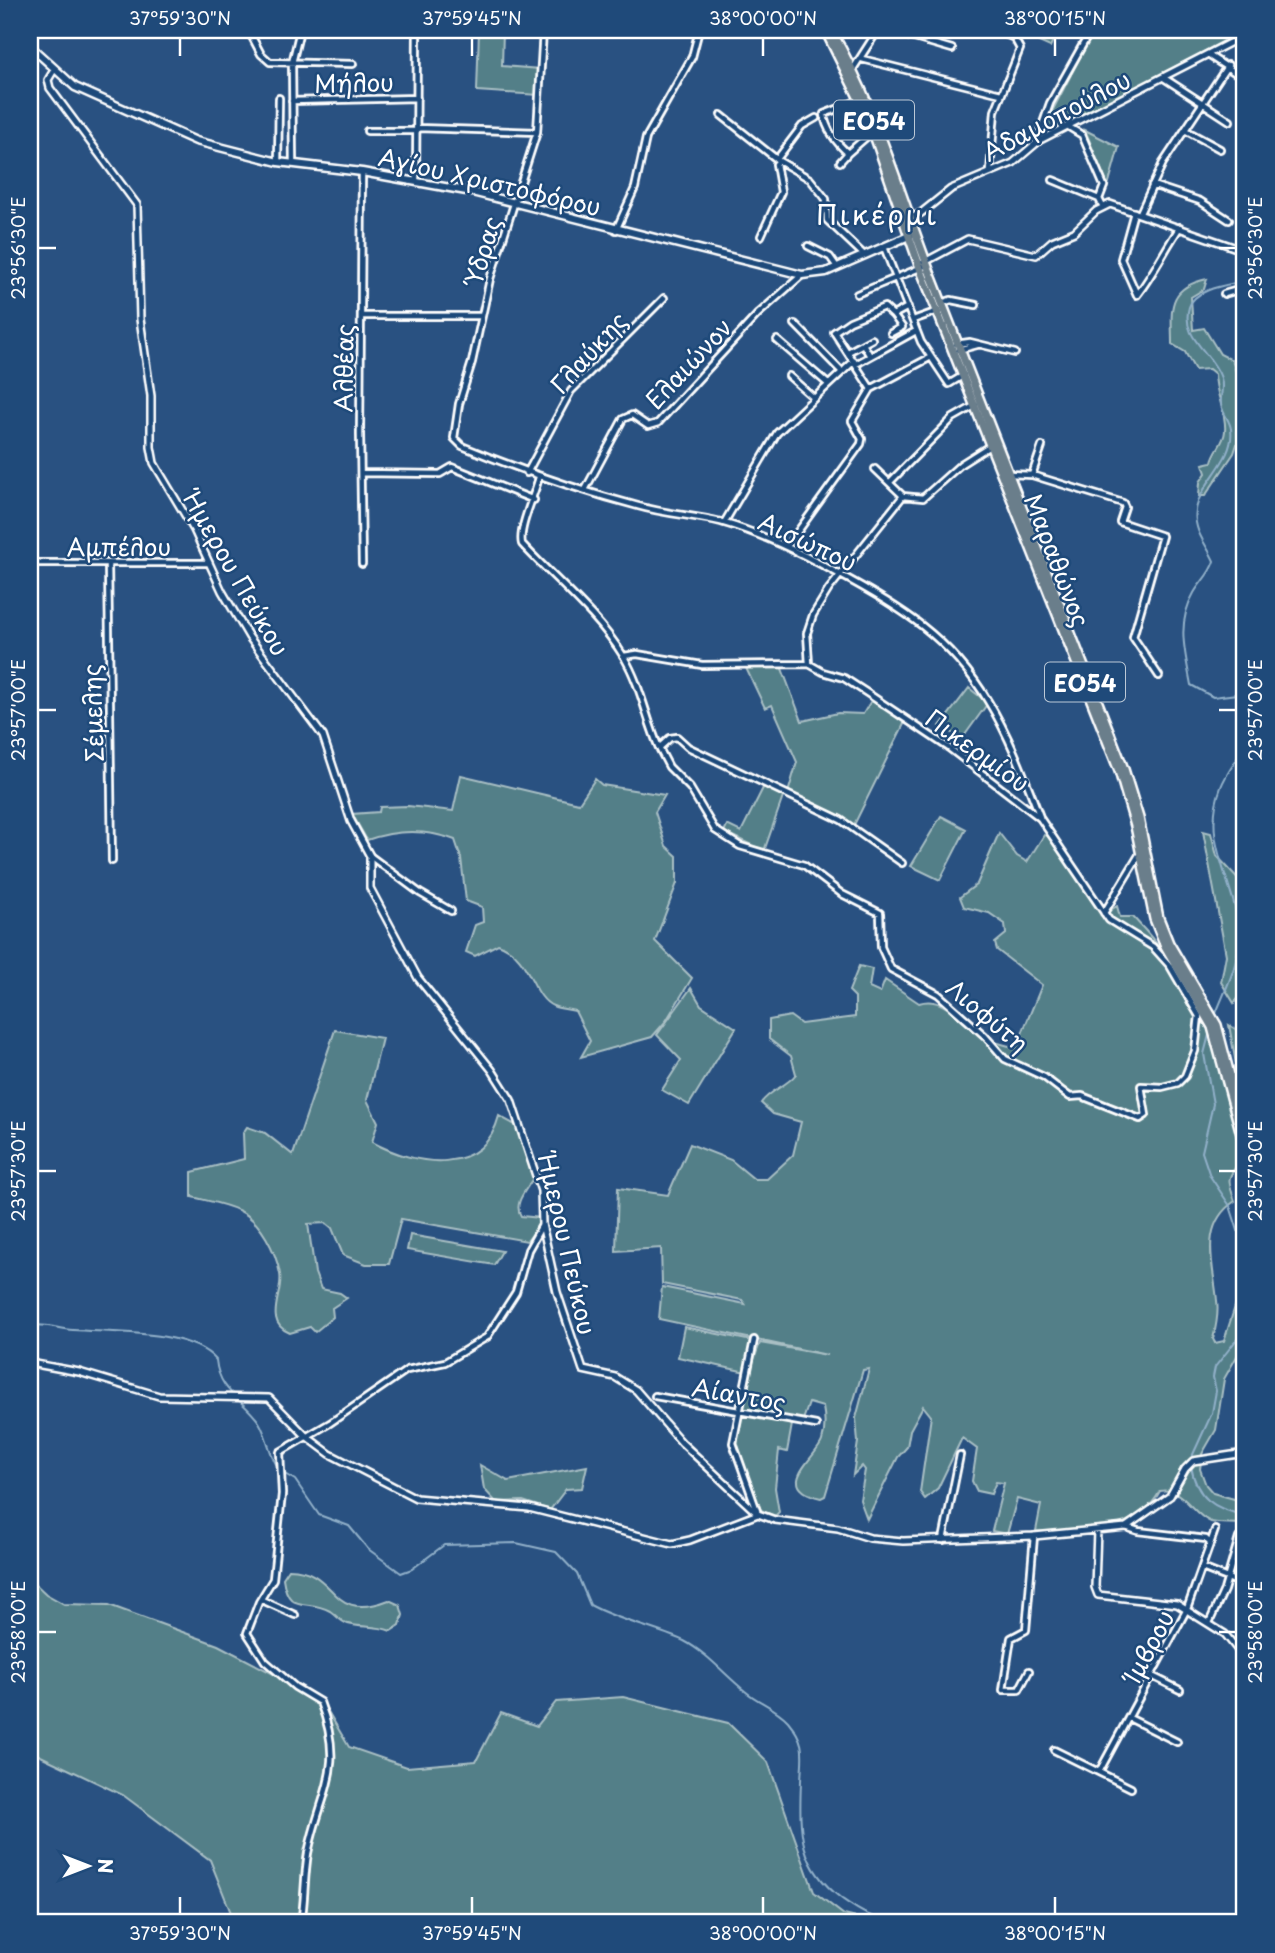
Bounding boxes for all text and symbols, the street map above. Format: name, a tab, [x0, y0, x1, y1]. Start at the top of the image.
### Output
text: 37°59'30"N	[129, 4, 231, 31]
text: 37°59'45"N	[422, 4, 522, 31]
text: 38°00'00"N	[709, 4, 817, 31]
text: 38°00'15"N	[1004, 4, 1106, 31]
street label: Αδαμοπούλου	[975, 61, 1137, 169]
street label: Μήλου	[314, 63, 394, 101]
road number: ΕΟ54	[834, 100, 914, 140]
street label: Αγίου Χριστοφόρου	[375, 138, 605, 224]
district label: Πικέρμι	[815, 192, 939, 235]
text: 23°56'30"E	[4, 196, 31, 300]
text: 23°56'30"E	[1241, 196, 1268, 300]
street label: Ύδρας	[454, 212, 509, 292]
street label: Γλαύκης	[541, 303, 635, 401]
street label: Ελαιώνον	[636, 309, 740, 417]
street label: Αλθέας	[324, 323, 362, 413]
street label: Ήμερου Πεύκου	[173, 481, 299, 662]
street label: Μαραθώνος	[1016, 488, 1100, 632]
street label: Αισώπου	[753, 503, 863, 579]
street label: Αμπέλου	[67, 528, 171, 564]
text: 23°57'00"E	[4, 659, 31, 761]
text: 23°57'00"E	[1241, 659, 1268, 761]
road number: ΕΟ54	[1045, 662, 1125, 702]
street label: Σέμελης	[72, 663, 112, 763]
street label: Πικερμίου	[918, 700, 1038, 800]
street label: Λιοφύτη	[939, 970, 1037, 1060]
text: 23°57'30"E	[4, 1120, 31, 1222]
text: 23°57'30"E	[1241, 1120, 1268, 1222]
street label: Ήμερου Πεύκου	[529, 1146, 606, 1338]
street label: Αίαντος	[689, 1368, 789, 1420]
text: 23°58'00"E	[4, 1580, 31, 1684]
text: 23°58'00"E	[1241, 1580, 1268, 1684]
street label: Ίμβρου	[1112, 1603, 1182, 1692]
north arrow	[52, 1830, 122, 1900]
text: N	[92, 1858, 120, 1874]
text: 37°59'30"N	[129, 1919, 231, 1946]
text: 37°59'45"N	[422, 1919, 522, 1946]
text: 38°00'00"N	[709, 1919, 817, 1946]
text: 38°00'15"N	[1004, 1919, 1106, 1946]

